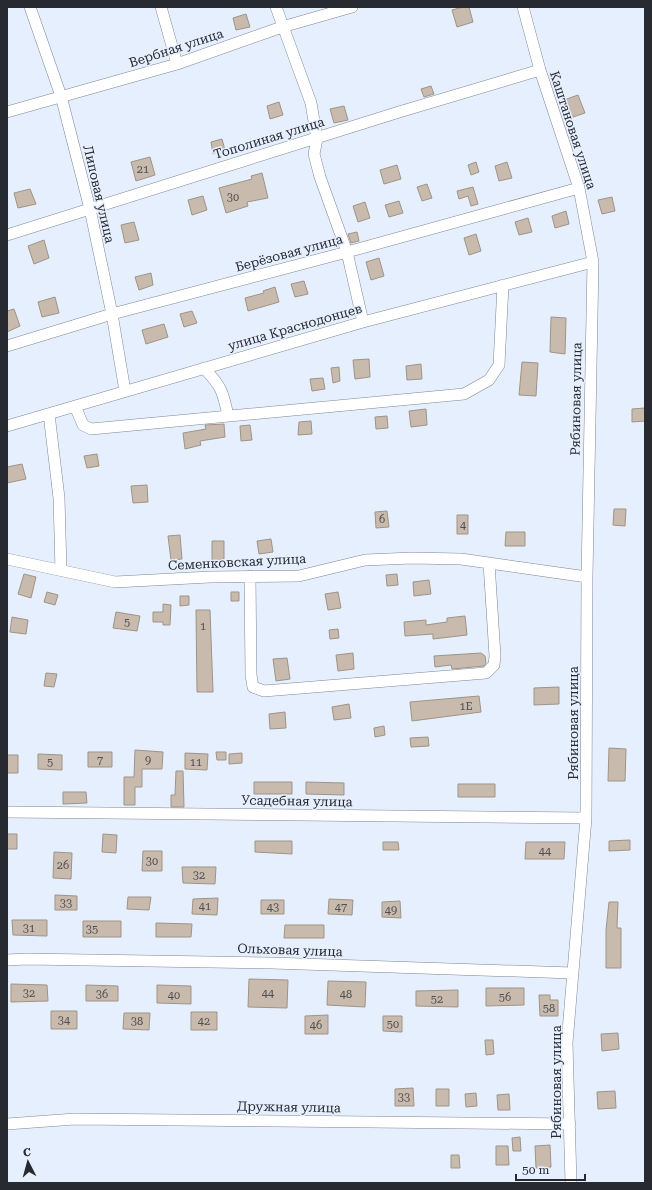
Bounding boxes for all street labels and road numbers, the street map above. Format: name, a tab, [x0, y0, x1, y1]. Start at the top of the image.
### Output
street label: Вербная улица	[127, 26, 225, 70]
street label: Каштановая улица	[547, 69, 599, 191]
street label: Тополиная улица	[212, 114, 326, 162]
street label: Липовая улица	[80, 144, 118, 244]
street label: Берёзовая улица	[234, 231, 344, 275]
street label: улица Краснодонцев	[226, 301, 364, 353]
street label: Рябиновая улица	[568, 342, 584, 456]
street label: Семенковская улица	[168, 551, 306, 573]
street label: Рябиновая улица	[566, 666, 581, 780]
street label: Усадебная улица	[241, 793, 353, 809]
street label: Ольховая улица	[237, 941, 343, 959]
street label: Рябиновая улица	[549, 1025, 564, 1139]
street label: Дружная улица	[237, 1099, 341, 1115]

